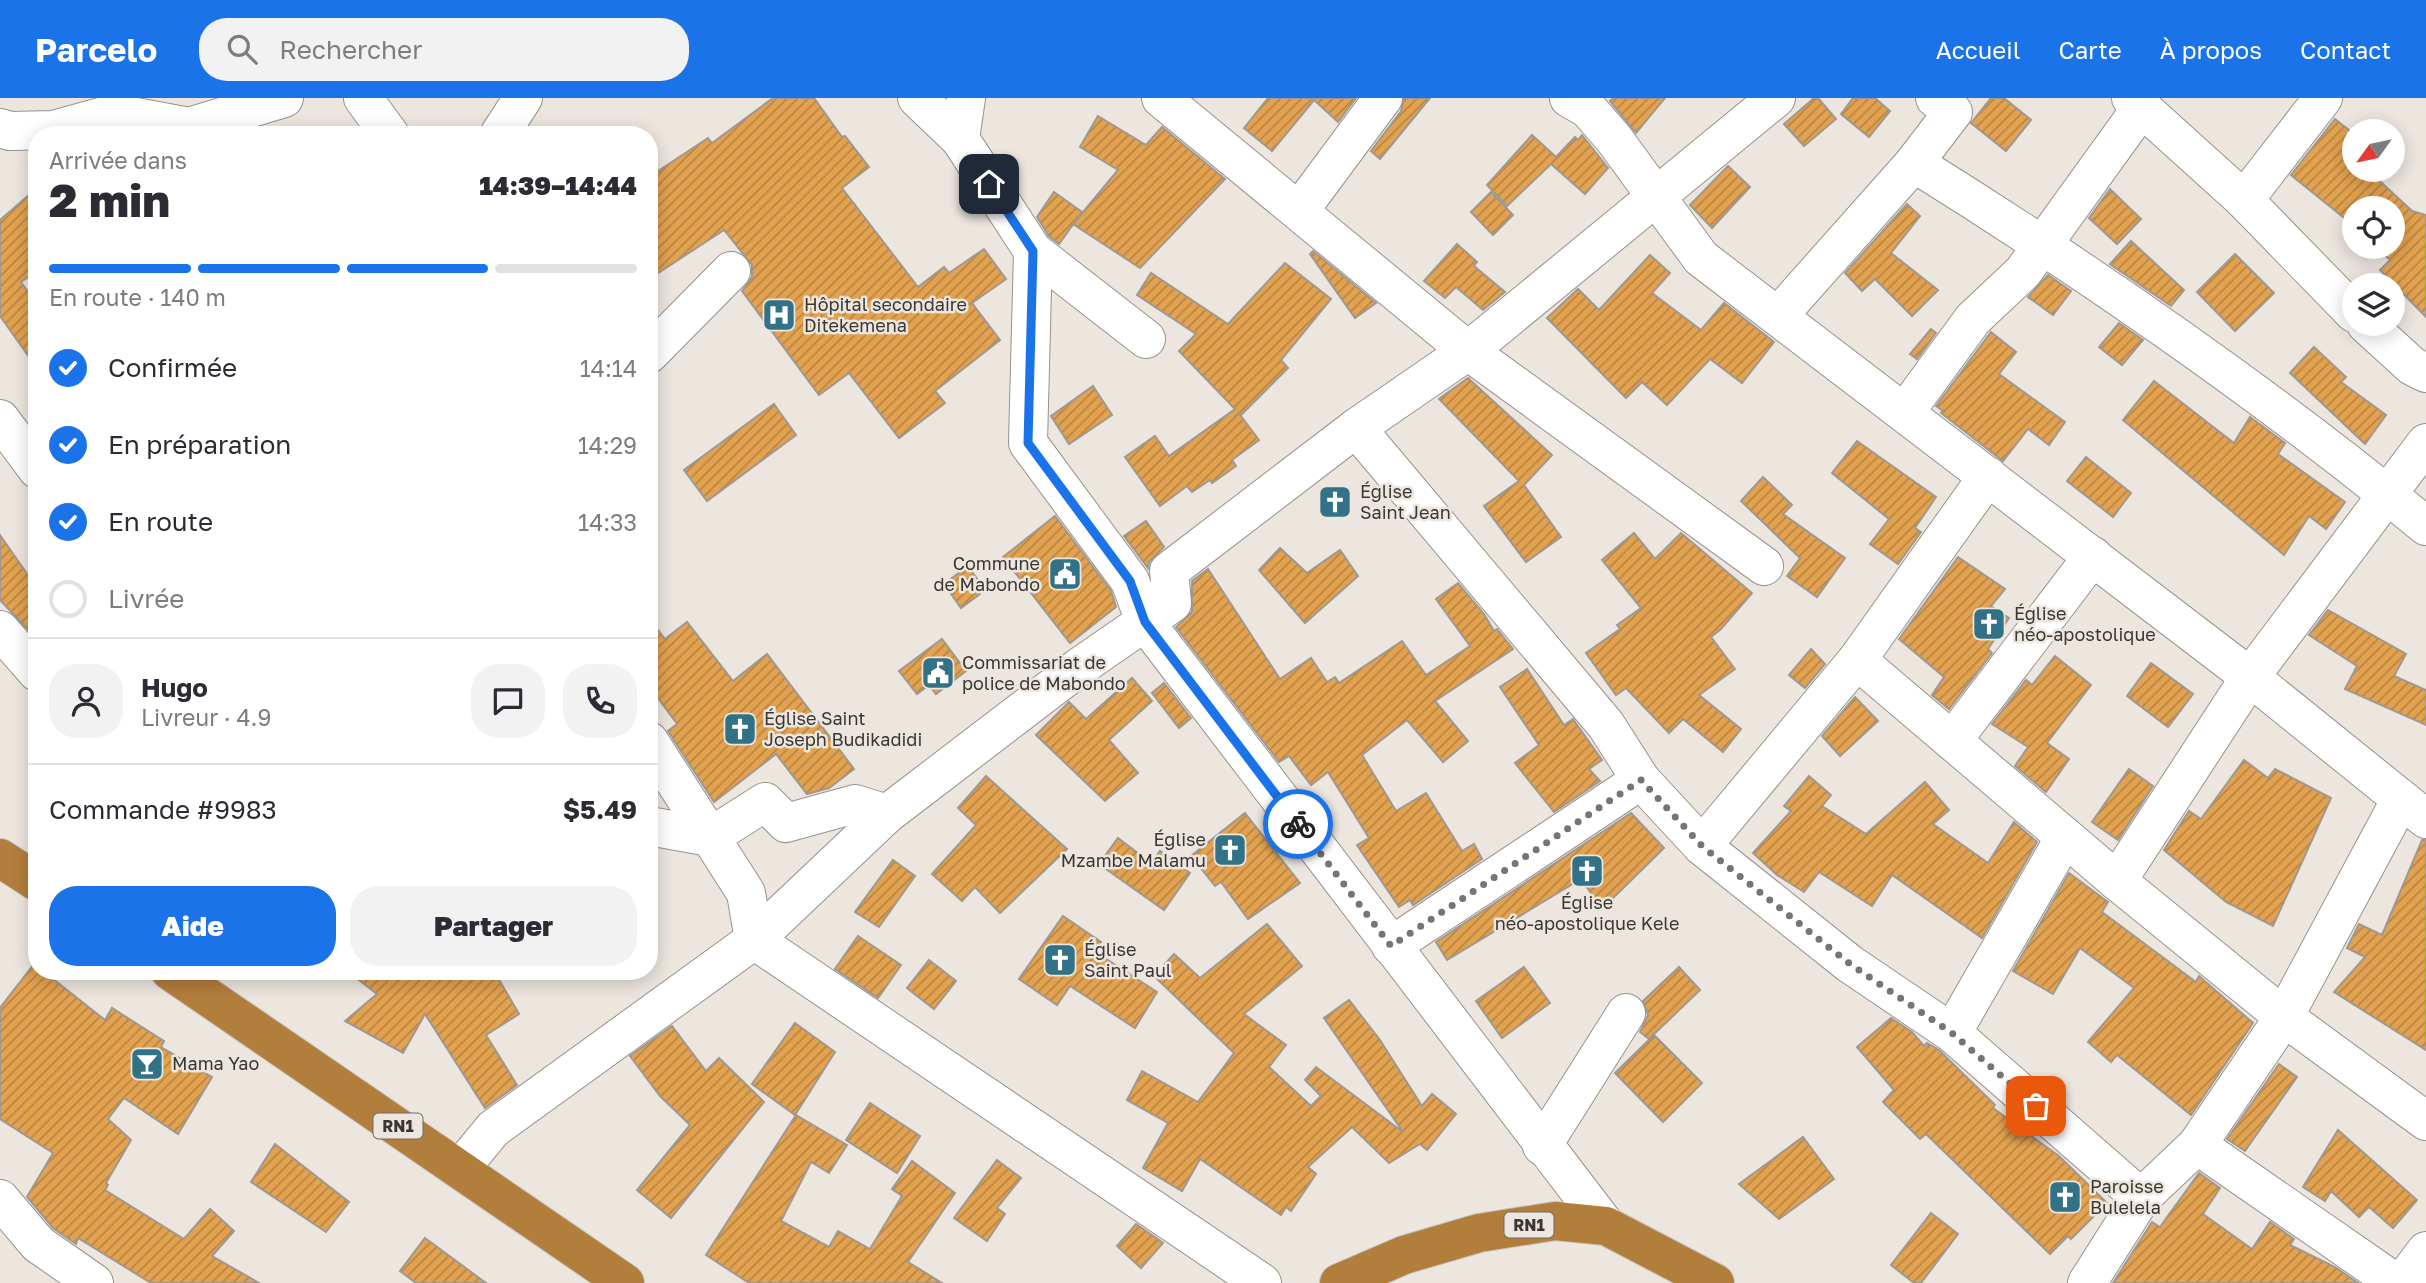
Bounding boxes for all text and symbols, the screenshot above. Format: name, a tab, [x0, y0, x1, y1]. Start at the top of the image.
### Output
search box	[199, 18, 689, 81]
text: Parcelo	[35, 30, 157, 69]
icon: search	[223, 30, 261, 68]
text: Rechercher	[279, 34, 422, 65]
text: Accueil	[1936, 35, 2020, 64]
text: Carte	[2058, 35, 2122, 64]
text: À propos	[2160, 35, 2262, 64]
text: Contact	[2300, 35, 2391, 64]
north arrow	[2342, 119, 2404, 182]
map controls	[2342, 119, 2405, 336]
text: Arrivée dans	[49, 146, 187, 174]
pin	[959, 154, 1019, 214]
icon: home	[970, 165, 1008, 203]
text: 14:39–14:44	[479, 170, 637, 201]
text: 2 min	[49, 172, 170, 227]
button: locate	[2342, 196, 2405, 259]
button: layers	[2342, 273, 2405, 336]
text: En route · 140 m	[49, 283, 226, 311]
place label: Hôpital secondaire Ditekemena	[804, 293, 967, 336]
hospital icon: Hôpital secondaire Ditekemena	[760, 296, 798, 334]
icon: check	[49, 349, 87, 387]
text: Confirmée	[108, 352, 237, 383]
text: 14:14	[580, 354, 637, 382]
icon: check	[49, 426, 87, 464]
text: En préparation	[108, 429, 291, 460]
text: 14:29	[578, 431, 637, 459]
place label: Église Saint Jean	[1360, 480, 1451, 523]
church icon: Église Saint Jean	[1316, 483, 1354, 521]
icon: check	[49, 503, 87, 541]
text: En route	[108, 506, 213, 537]
text: 14:33	[578, 508, 637, 536]
place label: Commune de Mabondo	[934, 552, 1040, 595]
public building icon: Commune de Mabondo	[1046, 555, 1084, 593]
text: Livrée	[108, 583, 184, 614]
place label: Église néo-apostolique	[2014, 602, 2156, 645]
church icon: Église néo-apostolique	[1970, 605, 2008, 643]
place label: Commissariat de police de Mabondo	[962, 651, 1126, 694]
public building icon: Commissariat de police de Mabondo	[919, 654, 957, 692]
button: person	[49, 664, 123, 738]
button: chat	[471, 664, 545, 738]
button: phone	[563, 664, 637, 738]
text: Hugo	[141, 672, 208, 703]
text: Livreur · 4.9	[141, 703, 271, 731]
place label: Église Saint Joseph Budikadidi	[764, 707, 922, 750]
church icon: Église Saint Joseph Budikadidi	[721, 710, 759, 748]
courier	[1263, 789, 1333, 859]
text: Commande #9983	[49, 794, 277, 825]
text: $5.49	[563, 794, 637, 825]
icon: bike	[1279, 805, 1317, 843]
place label: Église Mzambe Malamu	[1061, 828, 1206, 871]
church icon: Église Mzambe Malamu	[1211, 831, 1249, 869]
church icon: Église néo-apostolique Kele	[1568, 852, 1606, 890]
button: Aide	[49, 886, 336, 966]
button: Partager	[350, 886, 637, 966]
place label: Église néo-apostolique Kele	[1495, 891, 1679, 934]
place label: Église Saint Paul	[1084, 938, 1172, 981]
church icon: Église Saint Paul	[1041, 941, 1079, 979]
bar icon: Mama Yao	[128, 1045, 166, 1083]
place label: Mama Yao	[172, 1052, 259, 1074]
pin	[2006, 1076, 2066, 1136]
icon: bag	[2017, 1087, 2055, 1125]
road number: RN1	[374, 1114, 422, 1138]
place label: Paroisse Bulelela	[2090, 1175, 2164, 1218]
church icon: Paroisse Bulelela	[2046, 1178, 2084, 1216]
road number: RN1	[1504, 1212, 1554, 1238]

